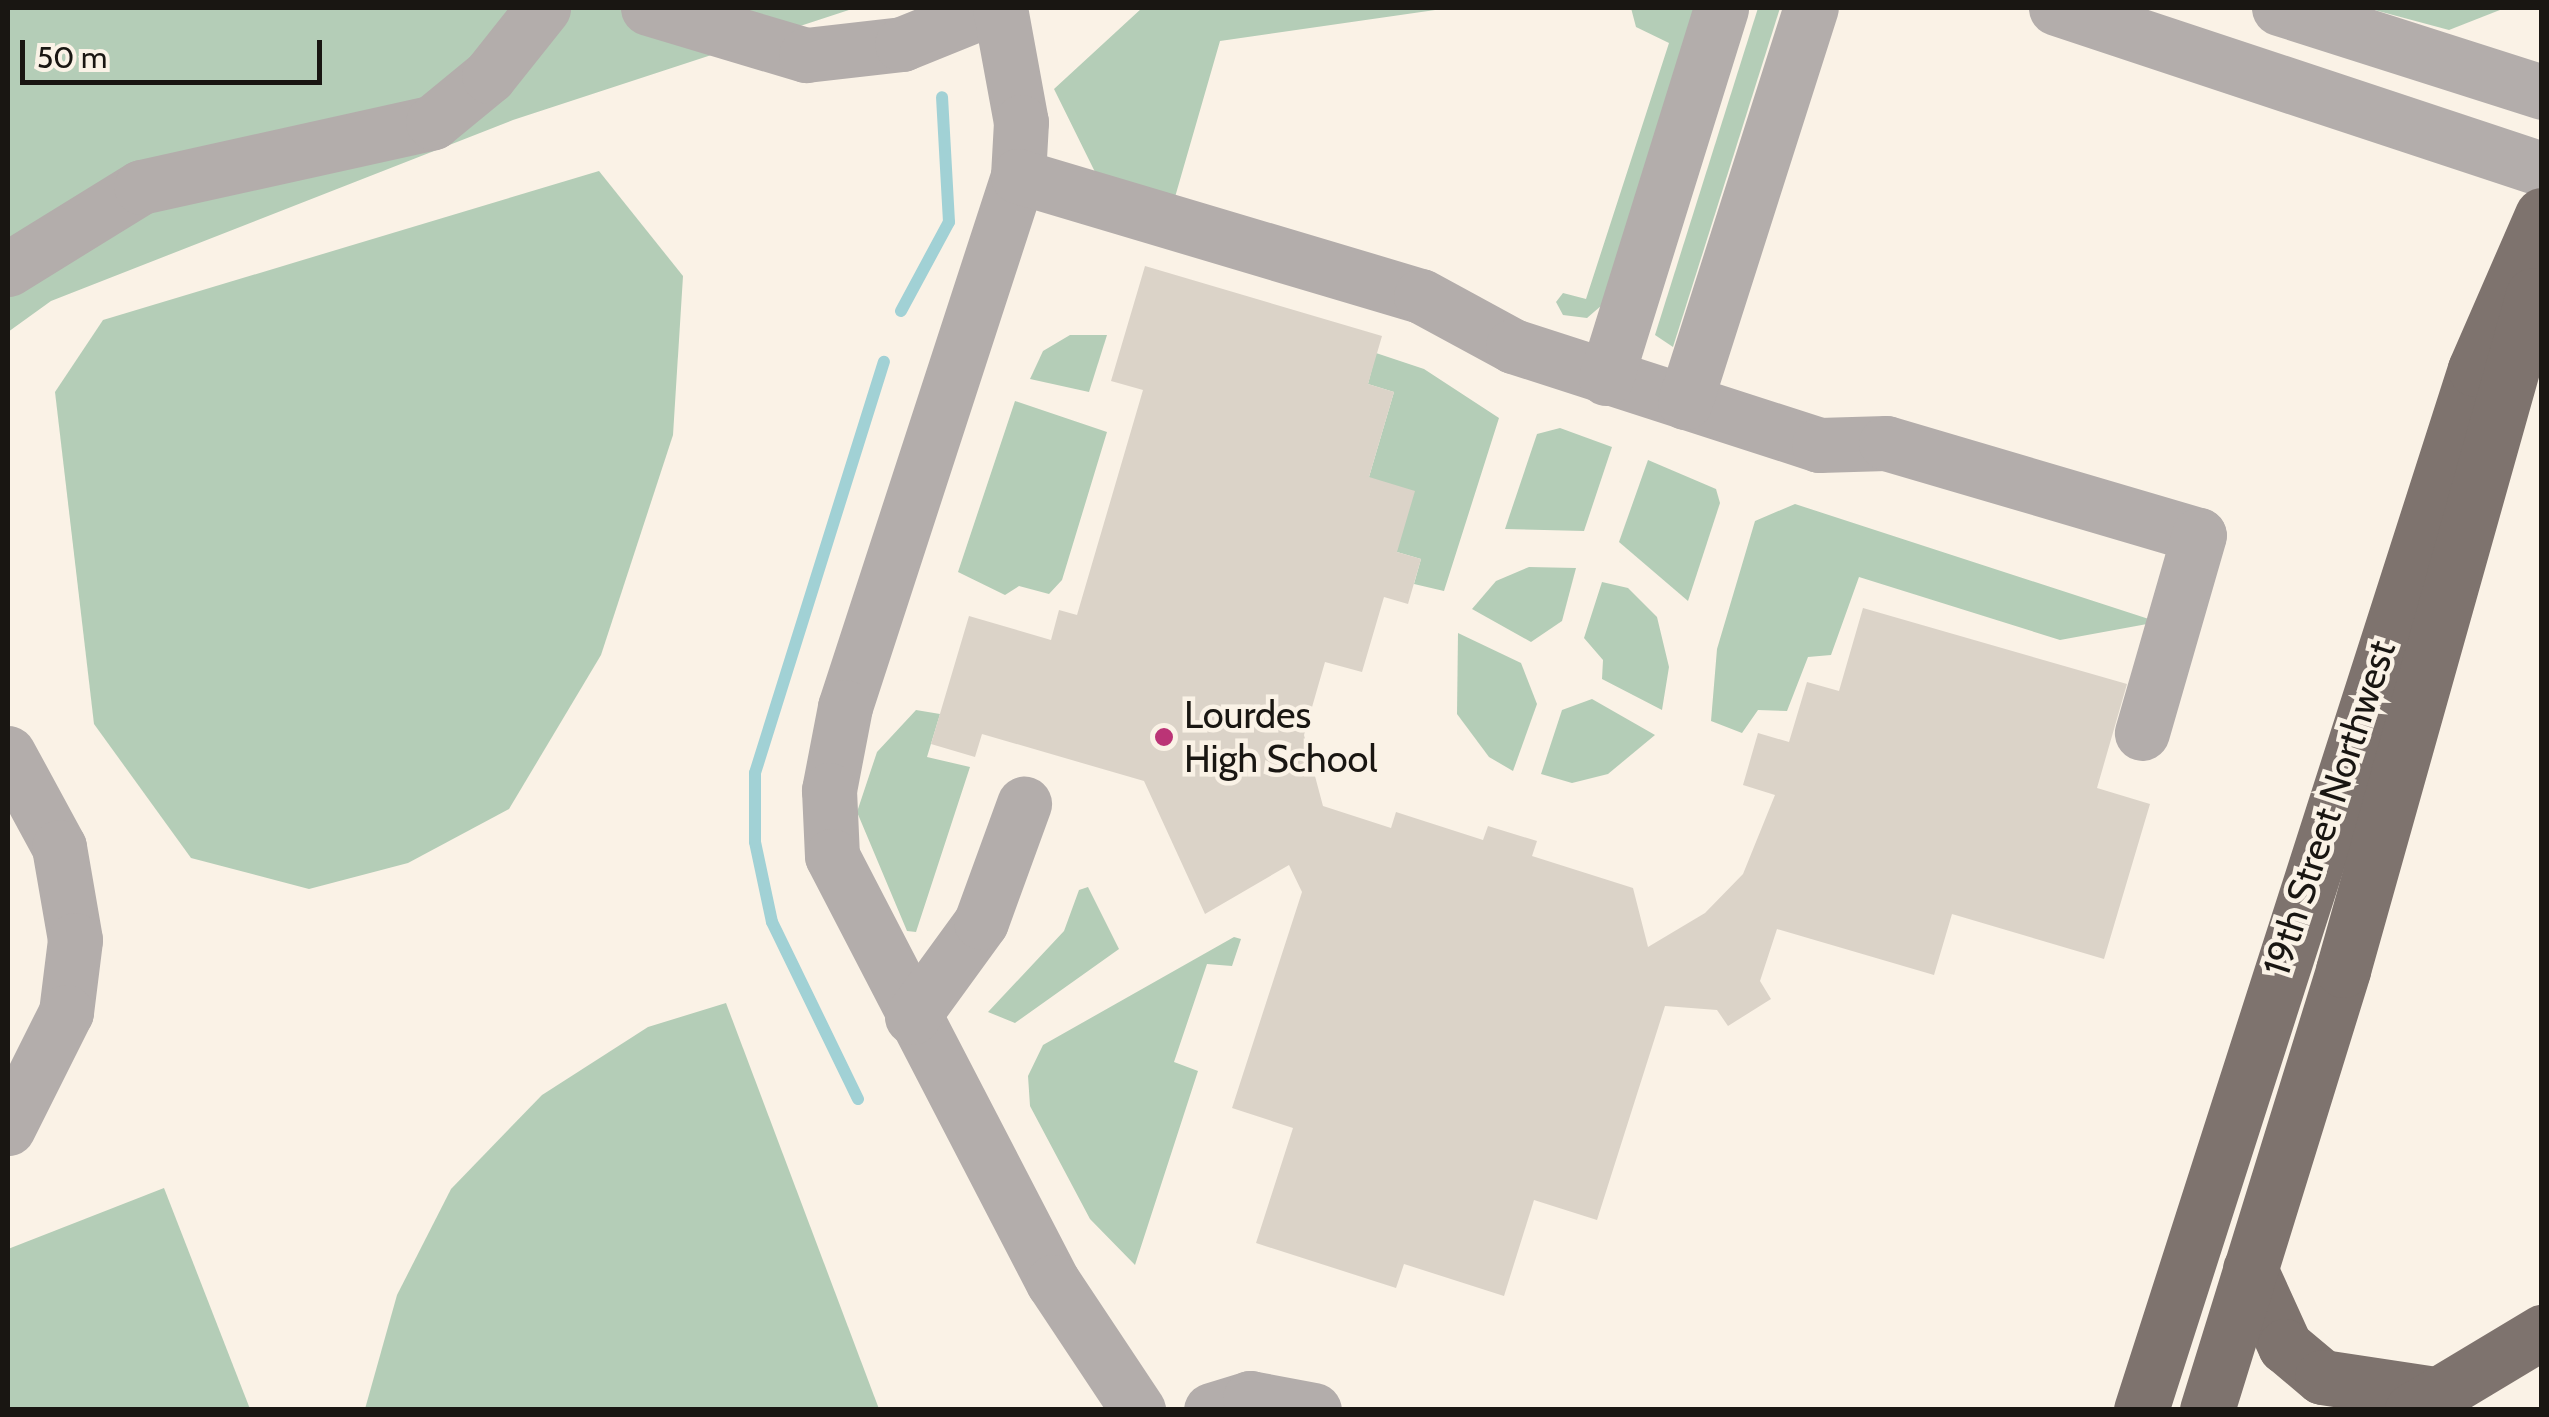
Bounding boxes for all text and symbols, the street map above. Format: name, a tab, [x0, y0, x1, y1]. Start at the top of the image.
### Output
scale bar	[25, 20, 328, 82]
text: 50 m	[37, 39, 107, 76]
street label: 19th Street Northwest	[2253, 635, 2405, 981]
place label: Lourdes High School	[1184, 692, 1377, 782]
marker: Lourdes High School	[1153, 726, 1175, 748]

